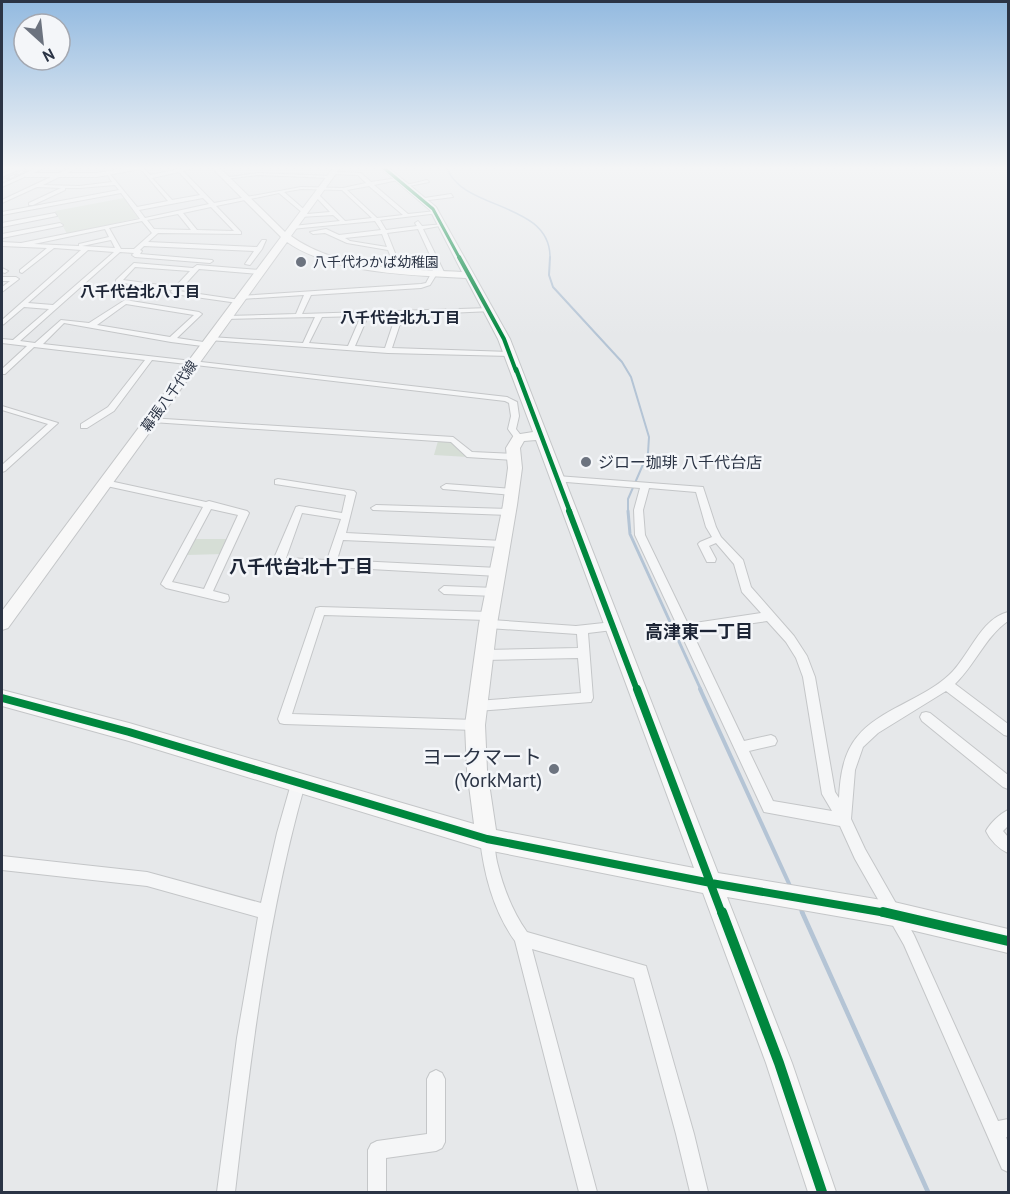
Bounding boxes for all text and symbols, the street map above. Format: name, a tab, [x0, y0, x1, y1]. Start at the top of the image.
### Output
north arrow	[12, 12, 72, 72]
text: N	[40, 44, 58, 67]
place label: 八千代わかば幼稚園	[313, 253, 439, 271]
marker: 八千代わかば幼稚園	[294, 255, 308, 269]
district label: 八千代台北八丁目	[80, 282, 200, 301]
district label: 八千代台北九丁目	[340, 308, 460, 327]
street label: 幕張八千代線	[137, 357, 201, 435]
place label: ジロー珈琲 八千代台店	[598, 452, 762, 472]
marker: ジロー珈琲 八千代台店	[579, 455, 593, 469]
district label: 八千代台北十丁目	[229, 555, 373, 578]
district label: 高津東一丁目	[645, 620, 753, 643]
place label: ヨークマート (YorkMart)	[422, 744, 542, 793]
marker: ヨークマート (YorkMart)	[547, 762, 561, 776]

